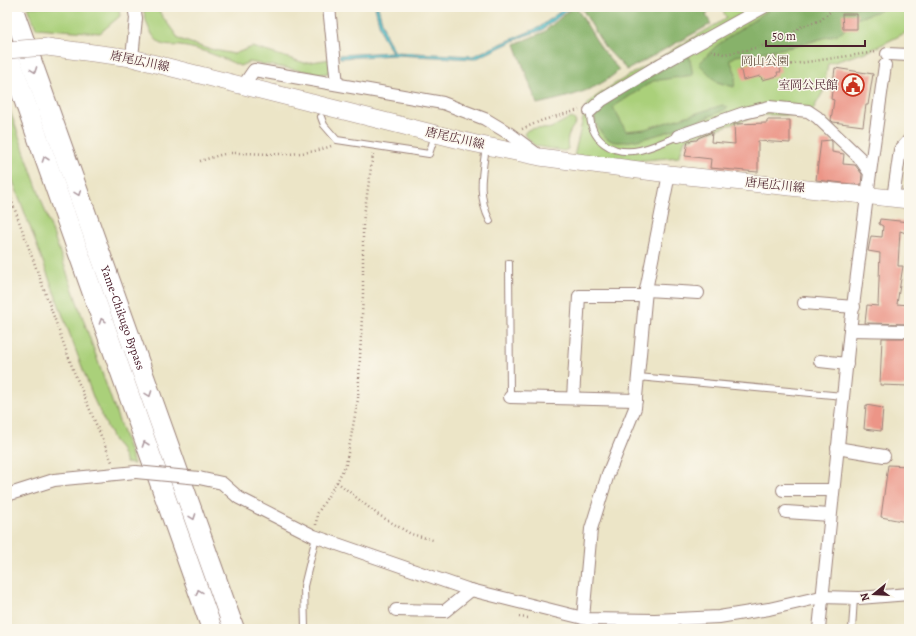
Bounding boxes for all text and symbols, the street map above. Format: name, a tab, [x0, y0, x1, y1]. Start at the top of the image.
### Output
scale bar	[766, 22, 865, 48]
text: 50 m	[772, 28, 796, 44]
street label: 唐尾広川線	[109, 47, 171, 75]
park label: 岡山公園	[741, 53, 789, 69]
one-way arrow	[30, 67, 38, 74]
public building icon: 室岡公民館	[840, 72, 866, 98]
place label: 室岡公民館	[778, 77, 838, 93]
street label: 唐尾広川線	[424, 123, 486, 153]
one-way arrow	[41, 155, 50, 162]
street label: 唐尾広川線	[744, 174, 806, 196]
one-way arrow	[73, 189, 82, 196]
street label: Yame-Chikugo Bypass	[97, 263, 149, 372]
one-way arrow	[98, 318, 107, 325]
one-way arrow	[145, 391, 153, 398]
one-way arrow	[142, 440, 150, 447]
one-way arrow	[188, 513, 197, 520]
north arrow	[854, 574, 894, 614]
one-way arrow	[195, 589, 203, 596]
text: N	[857, 591, 873, 603]

